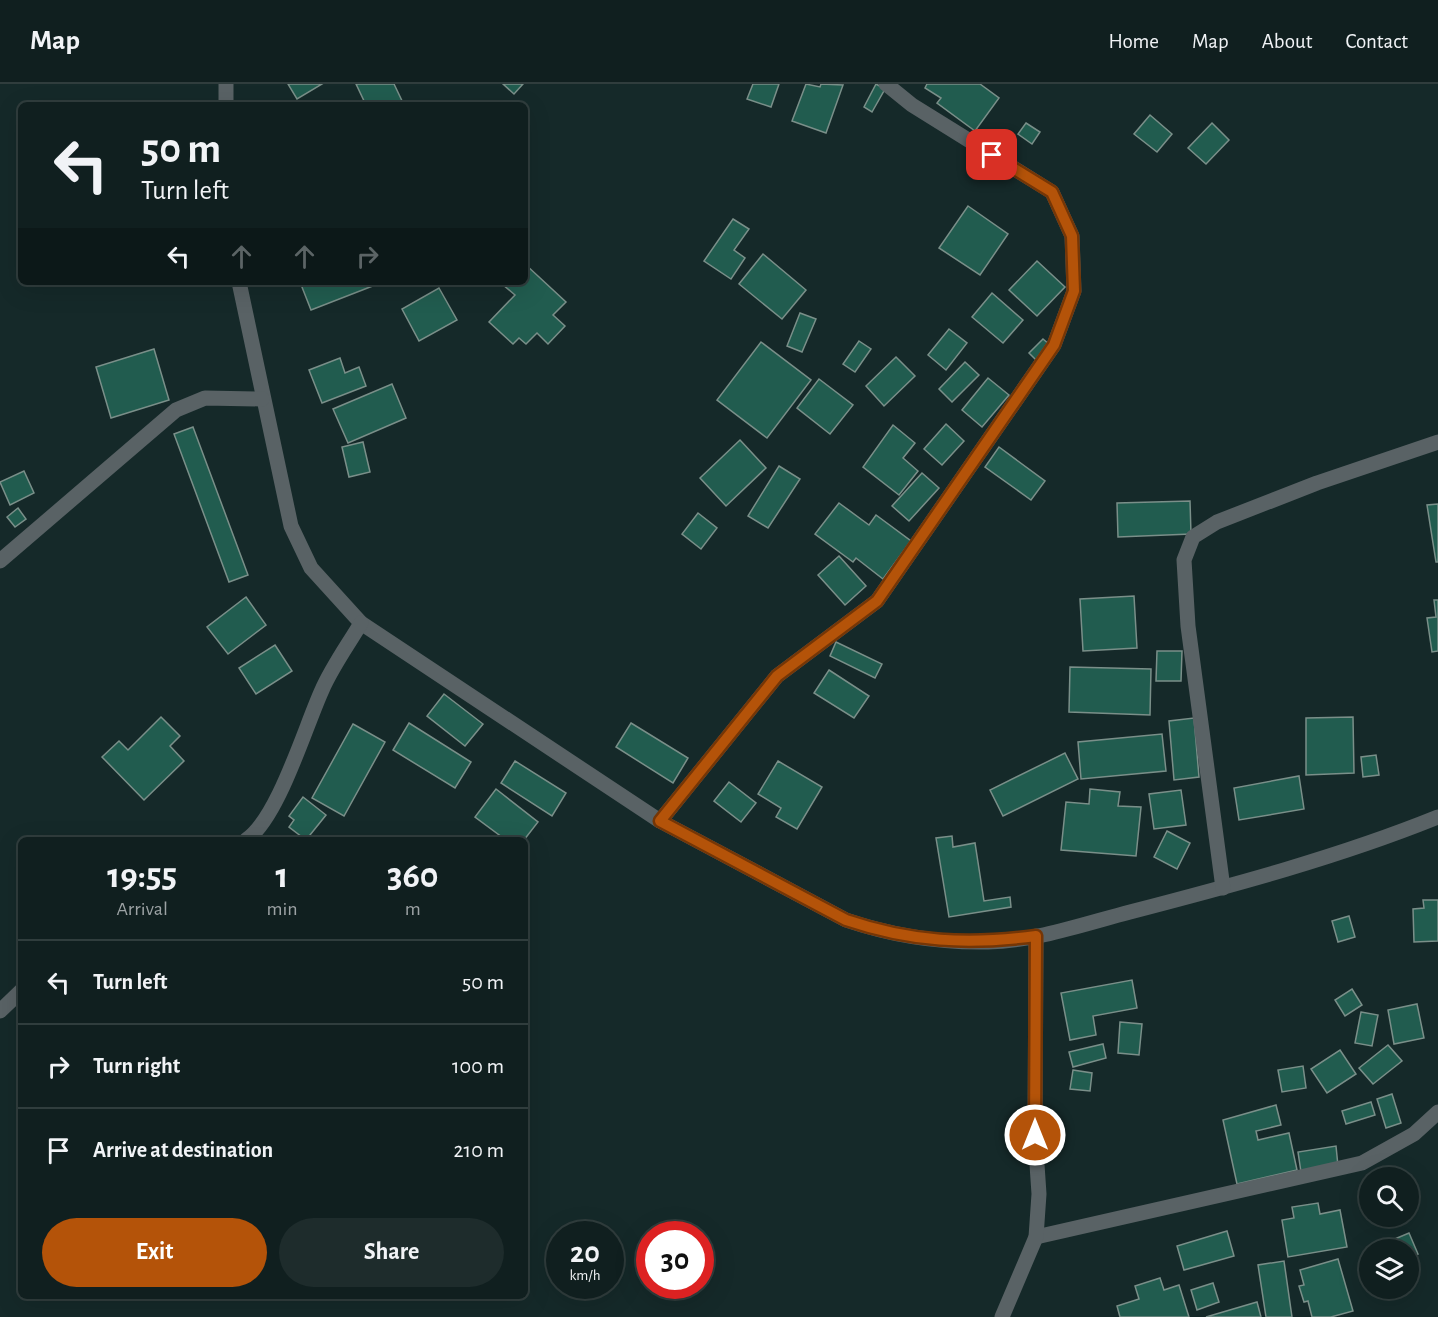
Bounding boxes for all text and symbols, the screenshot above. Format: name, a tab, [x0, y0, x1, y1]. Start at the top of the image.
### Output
text: Map	[30, 27, 80, 55]
text: Home	[1108, 31, 1159, 52]
text: Map	[1192, 31, 1229, 52]
text: About	[1262, 31, 1312, 52]
text: Contact	[1345, 31, 1408, 52]
icon: left	[42, 126, 120, 204]
text: 50 m	[141, 128, 221, 170]
pin	[966, 129, 1017, 180]
icon: arrive	[975, 138, 1008, 171]
text: Turn left	[141, 177, 229, 204]
icon: left	[162, 240, 195, 273]
icon: ahead	[225, 240, 258, 273]
icon: ahead	[288, 240, 321, 273]
icon: right	[351, 240, 384, 273]
text: 19:55	[107, 858, 177, 894]
text: 1	[276, 858, 288, 894]
text: 360	[387, 858, 439, 894]
text: Arrival	[117, 899, 168, 919]
text: min	[266, 899, 298, 919]
text: m	[405, 899, 421, 919]
icon: left	[42, 966, 75, 999]
text: Turn left	[93, 971, 167, 993]
text: 50 m	[462, 971, 504, 993]
icon: right	[42, 1050, 75, 1083]
text: Turn right	[93, 1055, 180, 1077]
text: 100 m	[452, 1055, 504, 1077]
position arrow	[1003, 1103, 1067, 1167]
icon: arrive	[42, 1134, 75, 1167]
text: Arrive at destination	[93, 1139, 273, 1161]
text: 210 m	[454, 1139, 504, 1161]
map controls	[1359, 1167, 1419, 1299]
button: search	[1359, 1167, 1419, 1227]
button: Exit	[42, 1218, 267, 1287]
button: Share	[279, 1218, 504, 1287]
speed limit sign: 30	[636, 1221, 714, 1299]
text: 20	[570, 1238, 600, 1268]
button: layers	[1359, 1239, 1419, 1299]
text: km/h	[570, 1268, 600, 1283]

